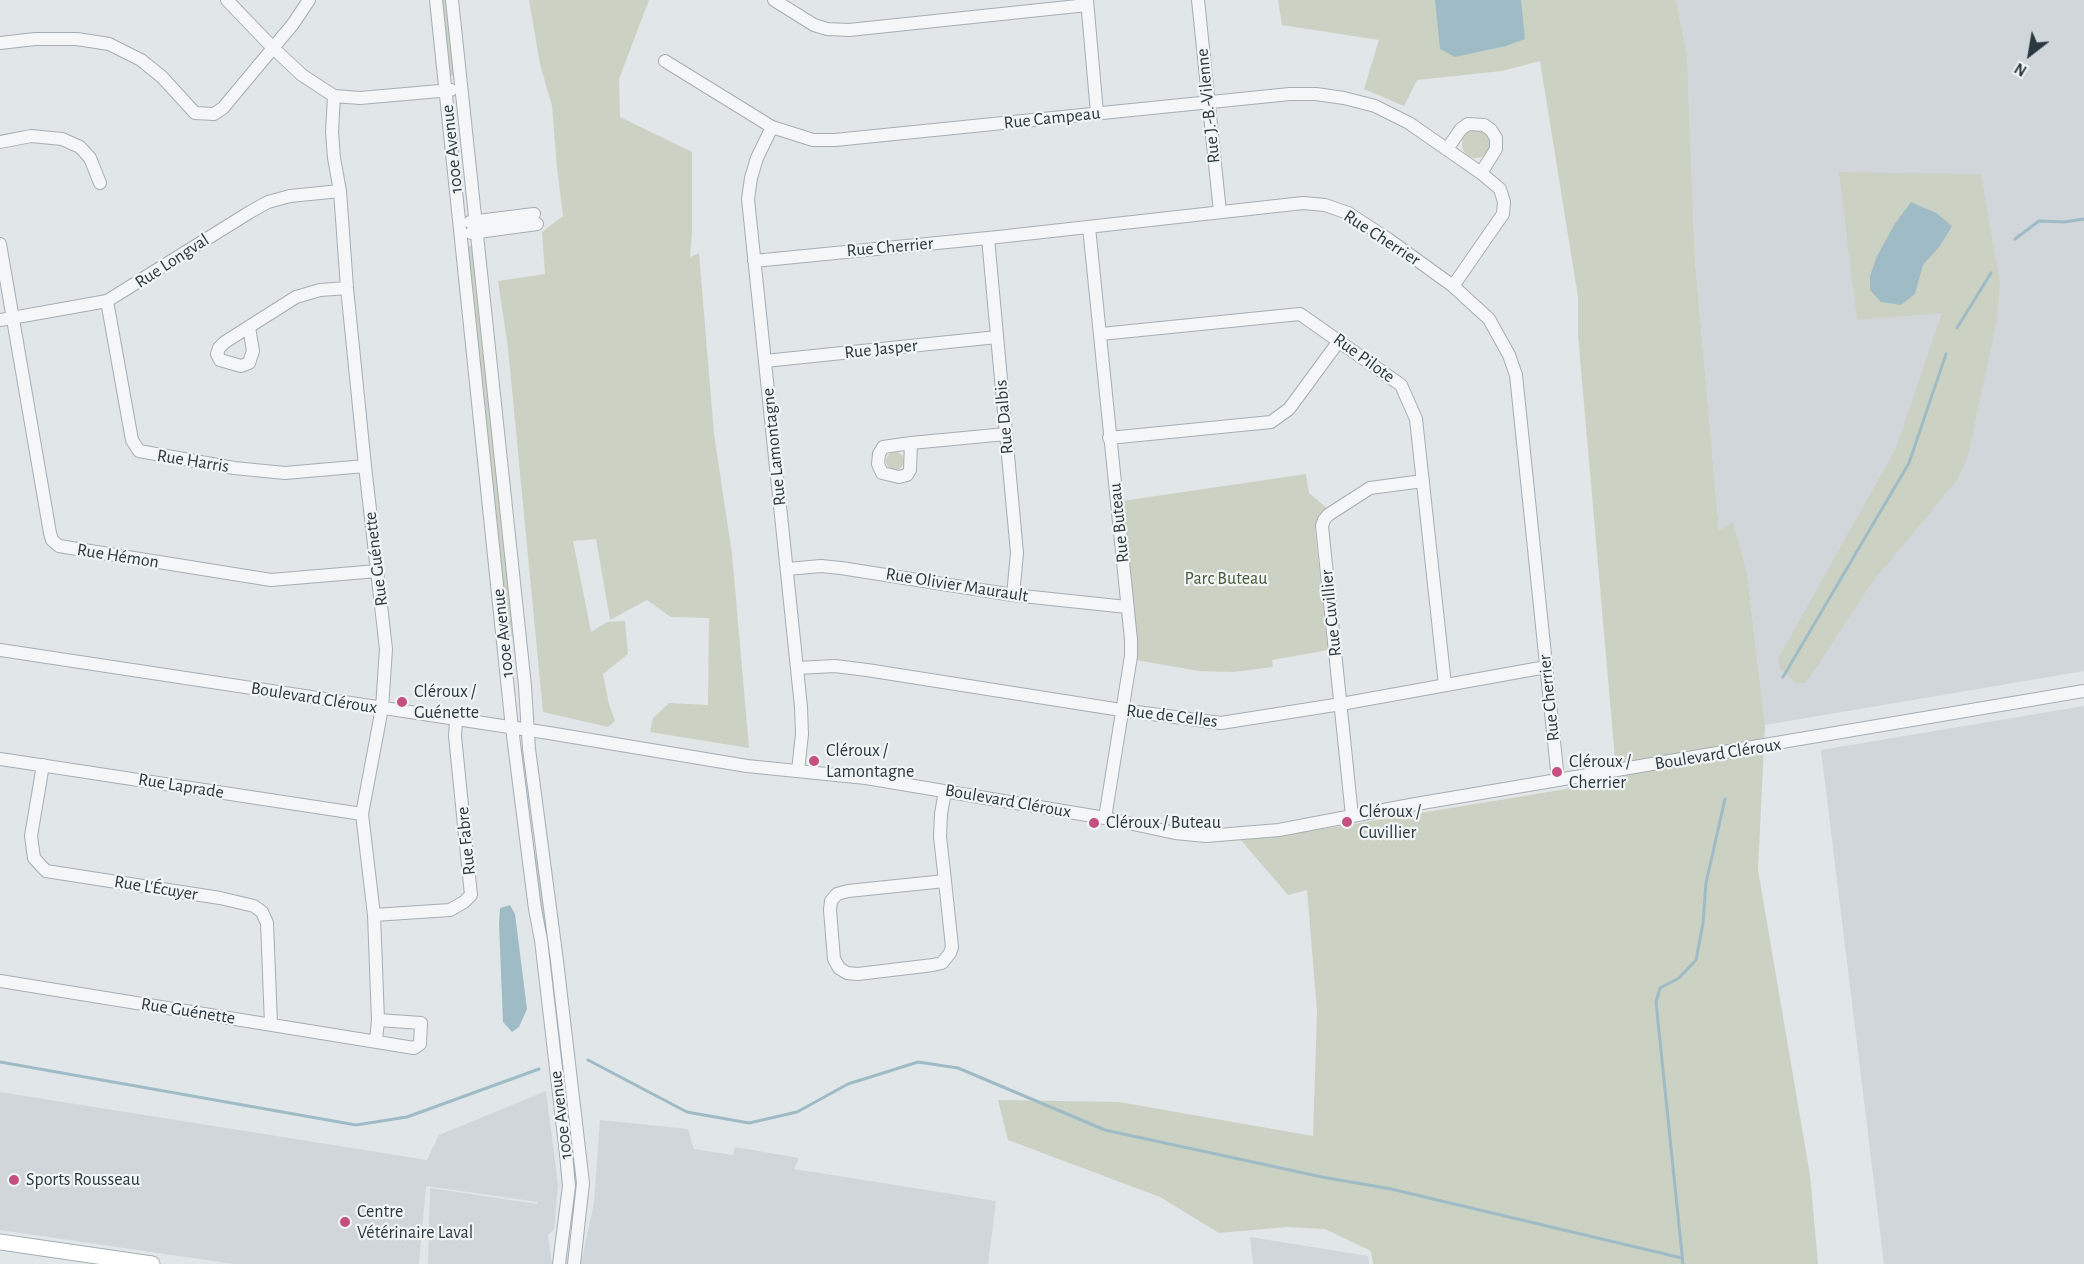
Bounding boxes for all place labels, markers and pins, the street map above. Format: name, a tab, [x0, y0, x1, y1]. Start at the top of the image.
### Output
place label: Cléroux / Guénette	[414, 681, 479, 724]
marker: Cléroux / Guénette	[395, 695, 409, 709]
place label: Cléroux / Lamontagne	[826, 740, 914, 783]
place label: Cléroux / Cherrier	[1569, 751, 1631, 794]
marker: Cléroux / Lamontagne	[807, 754, 821, 768]
marker: Cléroux / Cherrier	[1550, 765, 1564, 779]
place label: Cléroux / Cuvillier	[1359, 801, 1421, 844]
place label: Cléroux / Buteau	[1106, 812, 1221, 834]
marker: Cléroux / Cuvillier	[1340, 815, 1354, 829]
marker: Cléroux / Buteau	[1087, 816, 1101, 830]
place label: Sports Rousseau	[26, 1169, 140, 1191]
marker: Sports Rousseau	[7, 1173, 21, 1187]
place label: Centre Vétérinaire Laval	[357, 1201, 473, 1244]
marker: Centre Vétérinaire Laval	[338, 1215, 352, 1229]

